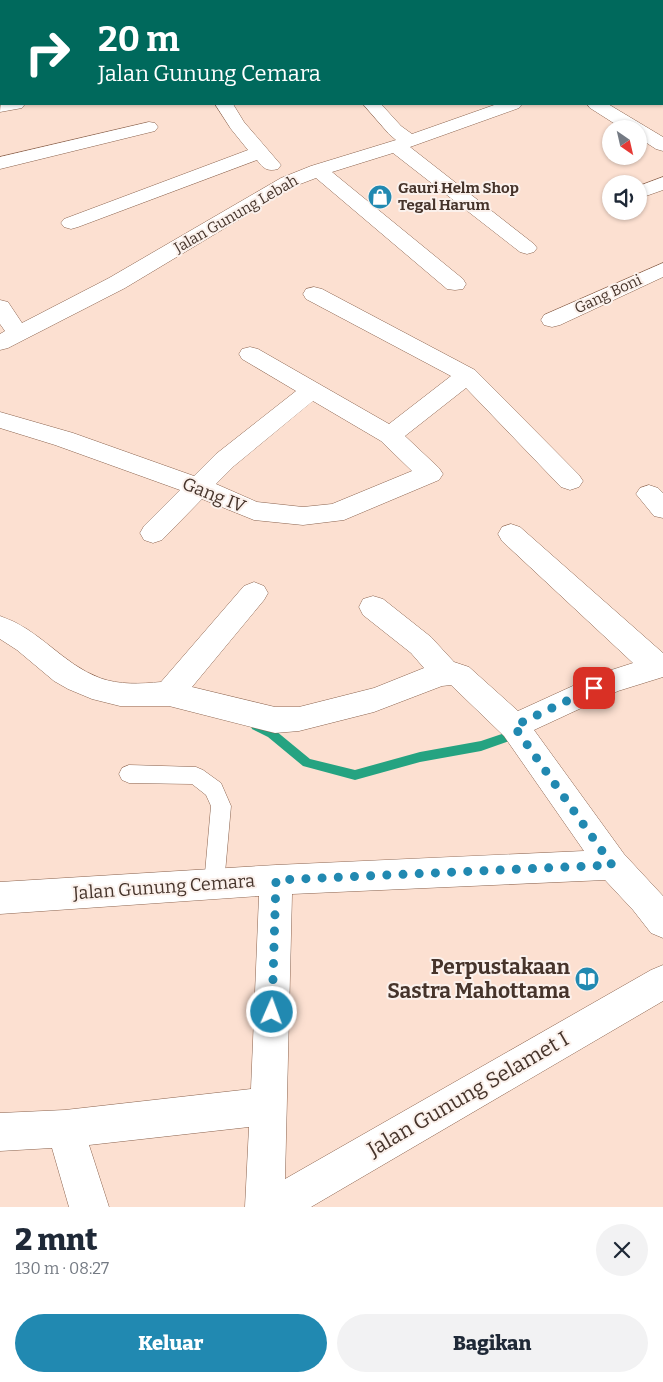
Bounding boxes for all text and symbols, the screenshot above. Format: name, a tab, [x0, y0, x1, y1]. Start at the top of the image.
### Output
text: 20 m	[98, 18, 180, 60]
icon: right	[15, 20, 80, 85]
text: Jalan Gunung Cemara	[98, 60, 321, 87]
north arrow	[602, 120, 648, 165]
map controls	[602, 120, 647, 220]
street label: Jalan Gunung Lebah	[170, 171, 302, 257]
button: sound	[602, 175, 647, 220]
place label: Gauri Helm Shop Tegal Harum	[398, 179, 519, 214]
shop icon: Gauri Helm Shop Tegal Harum	[367, 184, 393, 210]
street label: Gang Boni	[572, 270, 645, 317]
street label: Gang IV	[179, 472, 249, 518]
pin	[573, 667, 615, 709]
icon: arrive	[580, 674, 608, 702]
street label: Jalan Gunung Cemara	[71, 870, 256, 904]
place label: Perpustakaan Sastra Mahottama	[387, 954, 570, 1004]
library icon: Perpustakaan Sastra Mahottama	[574, 966, 600, 992]
position arrow	[245, 985, 297, 1037]
street label: Jalan Gunung Selamet I	[362, 1026, 573, 1163]
text: 2 mnt	[15, 1222, 98, 1258]
button: close	[596, 1224, 648, 1276]
text: 130 m · 08:27	[15, 1259, 109, 1278]
button: Keluar	[15, 1314, 327, 1372]
button: Bagikan	[337, 1314, 648, 1372]

